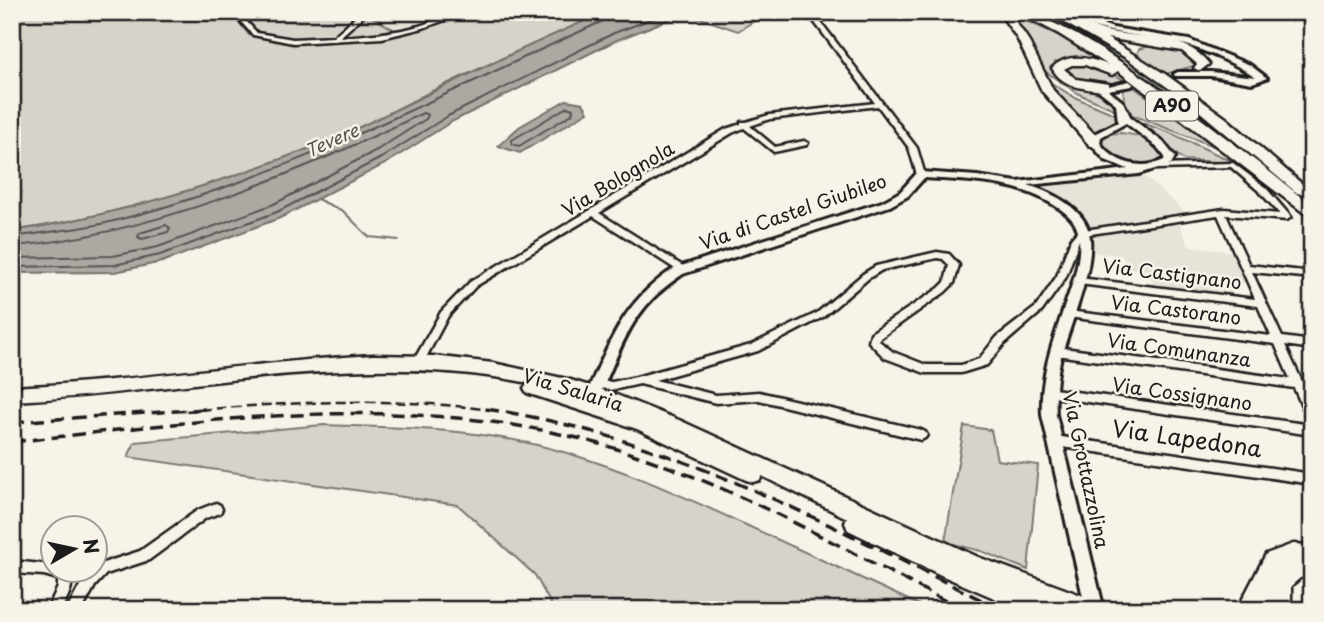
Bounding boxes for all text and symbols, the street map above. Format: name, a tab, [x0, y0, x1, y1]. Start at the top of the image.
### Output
road number: A90	[1146, 92, 1198, 120]
water label: Tevere	[300, 115, 364, 163]
street label: Via Bolognola	[556, 133, 679, 223]
street label: Via di Castel Giubileo	[695, 166, 890, 256]
street label: Via Castignano	[1101, 251, 1244, 295]
street label: Via Castorano	[1109, 287, 1243, 331]
street label: Via Comunanza	[1105, 325, 1253, 373]
street label: Via Salaria	[520, 360, 627, 418]
street label: Via Cossignano	[1110, 369, 1254, 417]
street label: Via Grottazzolina	[1057, 389, 1117, 551]
street label: Via Lapedona	[1110, 410, 1265, 465]
north arrow	[38, 514, 108, 584]
text: N	[77, 537, 107, 556]

